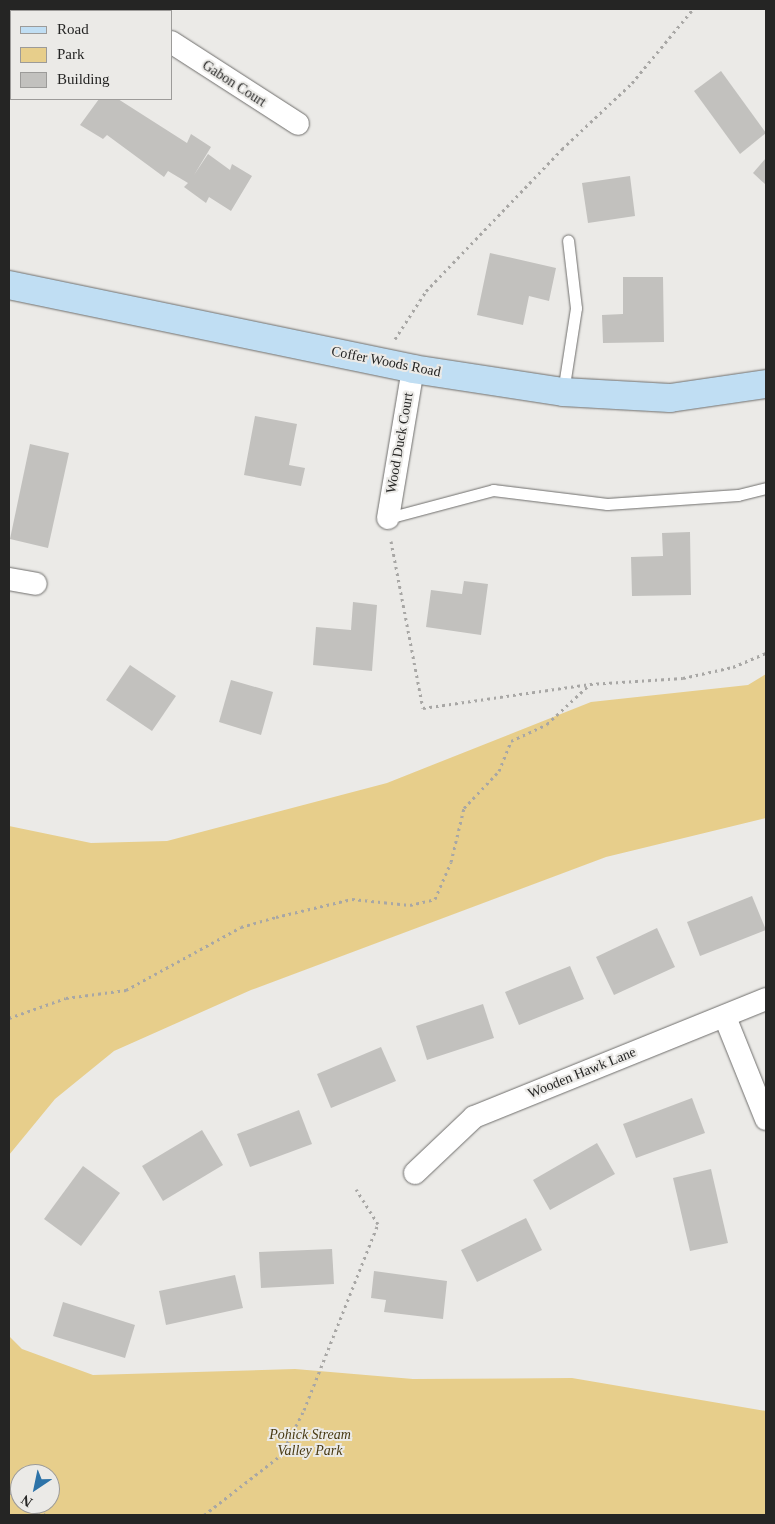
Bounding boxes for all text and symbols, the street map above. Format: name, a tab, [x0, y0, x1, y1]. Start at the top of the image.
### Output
legend	[10, 10, 172, 100]
text: Road	[57, 21, 89, 37]
text: Park	[57, 46, 85, 62]
street label: Gabon Court	[199, 57, 269, 111]
text: Building	[57, 71, 110, 87]
street label: Coffer Woods Road	[330, 343, 442, 381]
street label: Wood Duck Court	[383, 391, 417, 495]
street label: Wooden Hawk Lane	[526, 1044, 638, 1102]
park label: Pohick Stream Valley Park	[269, 1427, 351, 1460]
north arrow	[10, 1464, 60, 1514]
text: N	[19, 1492, 35, 1510]

